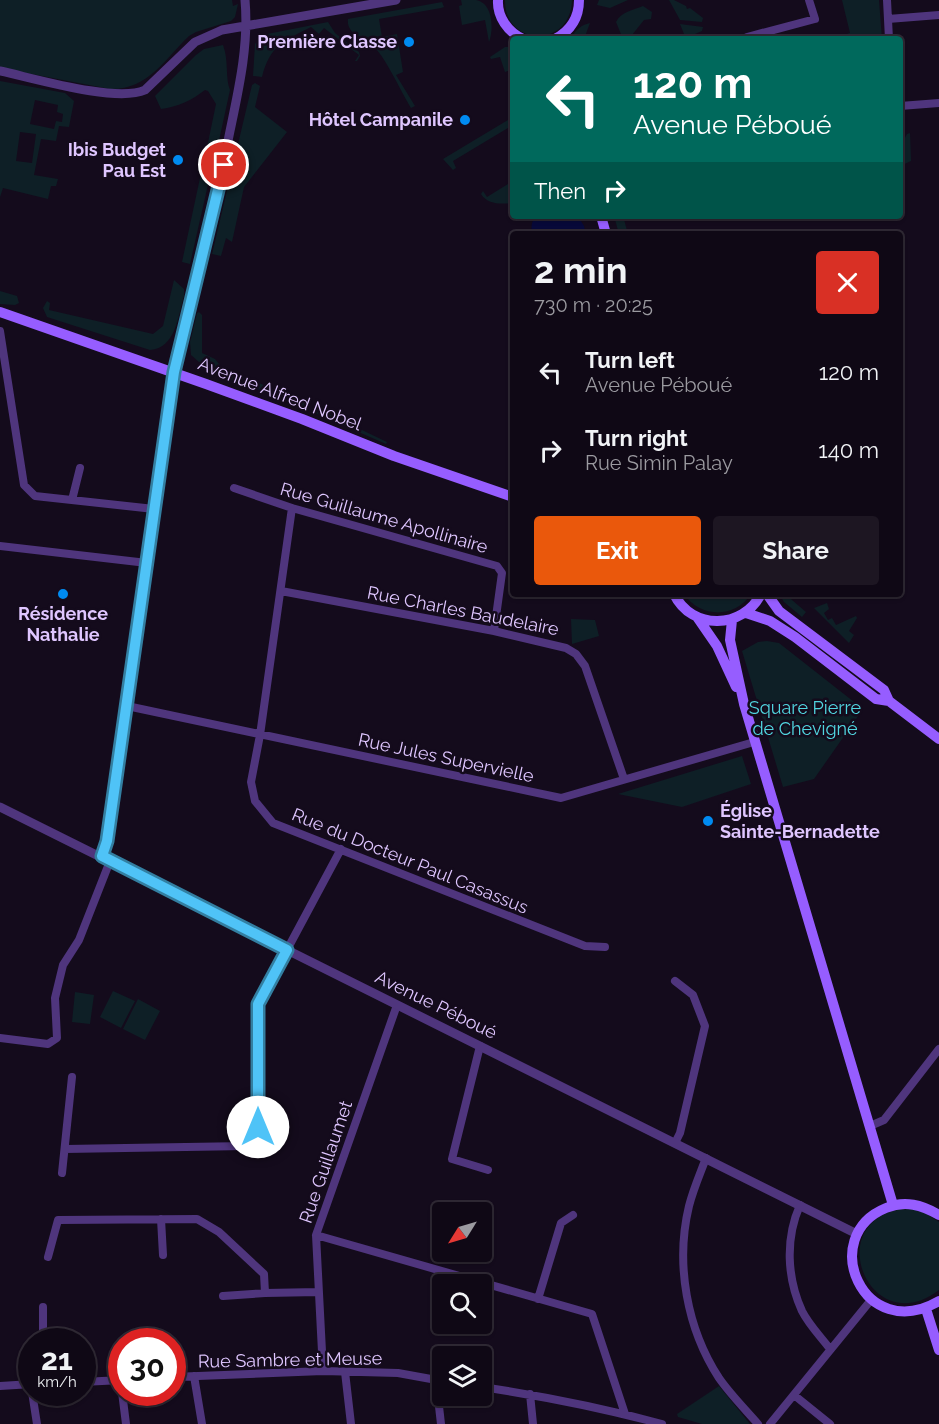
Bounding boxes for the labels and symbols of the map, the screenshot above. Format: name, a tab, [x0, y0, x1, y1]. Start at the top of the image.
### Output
place label: Première Classe	[257, 31, 397, 52]
marker: Première Classe	[402, 35, 416, 49]
place label: Hôtel Campanile	[309, 109, 453, 130]
marker: Hôtel Campanile	[458, 113, 472, 127]
place label: Ibis Budget Pau Est	[68, 139, 166, 181]
pin	[198, 139, 249, 190]
marker: Ibis Budget Pau Est	[171, 153, 185, 167]
street label: Avenue Alfred Nobel	[195, 353, 365, 434]
street label: Rue Guillaume Apollinaire	[278, 478, 491, 557]
street label: Rue Charles Baudelaire	[366, 582, 561, 639]
marker: Résidence Nathalie	[56, 587, 70, 601]
place label: Résidence Nathalie	[18, 603, 108, 645]
park label: Square Pierre de Chevigné	[749, 697, 862, 739]
street label: Rue Jules Supervielle	[356, 729, 536, 786]
place label: Église Sainte-Bernadette	[720, 800, 880, 842]
street label: Rue du Docteur Paul Casassus	[289, 803, 532, 918]
marker: Église Sainte-Bernadette	[701, 814, 715, 828]
street label: Avenue Péboué	[372, 966, 501, 1043]
position arrow	[226, 1095, 290, 1159]
street label: Rue Guillaumet	[295, 1098, 356, 1226]
north arrow	[432, 1202, 492, 1262]
speed limit sign: 30	[108, 1328, 186, 1406]
street label: Rue Sambre et Meuse	[198, 1347, 383, 1372]

